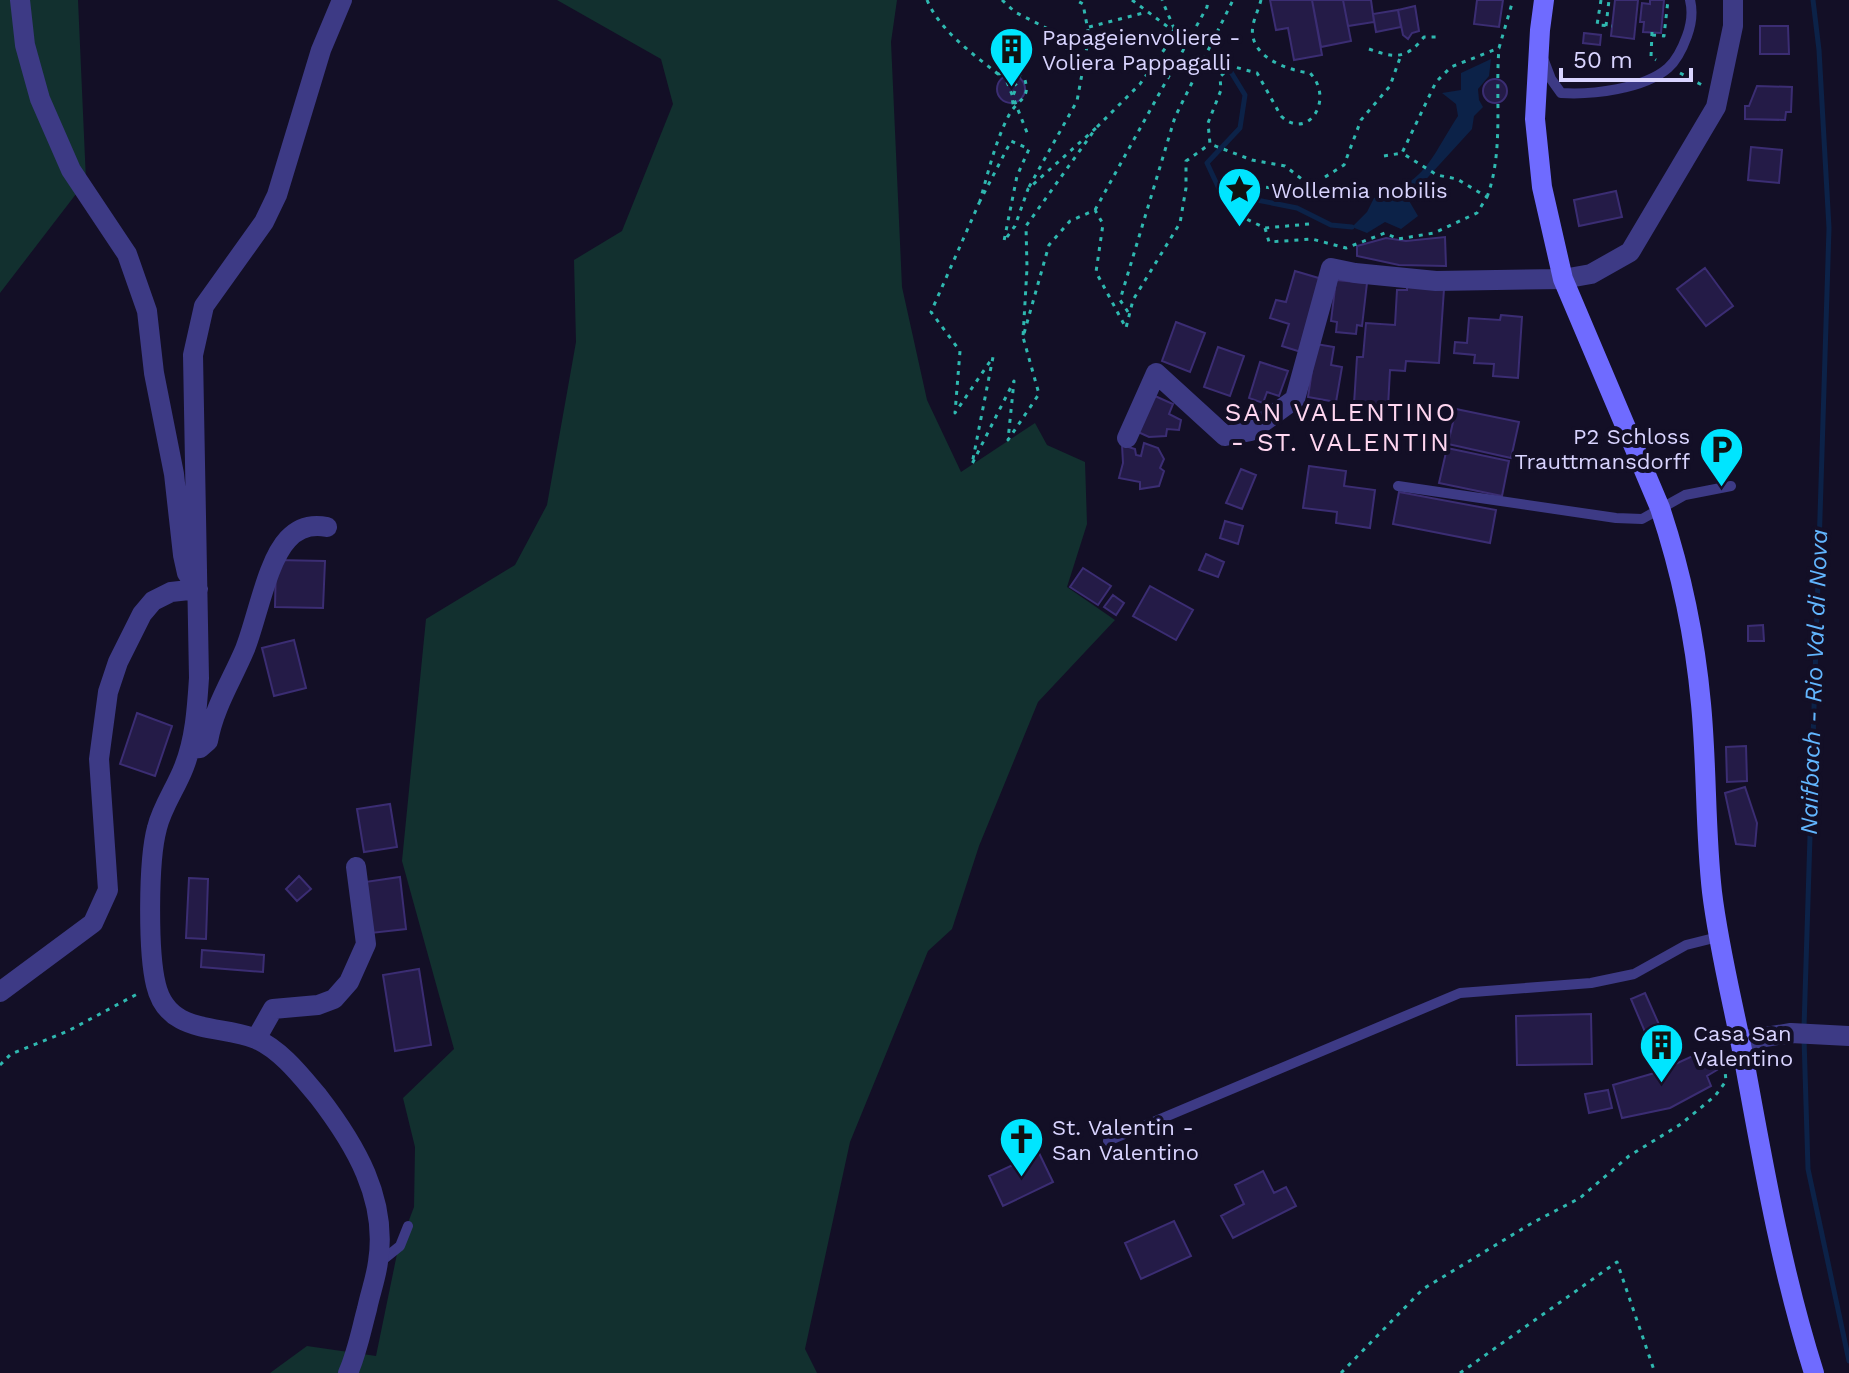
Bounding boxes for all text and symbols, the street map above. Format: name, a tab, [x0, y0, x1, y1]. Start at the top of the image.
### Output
place label: Papageienvoliere - Voliera Pappagalli	[1042, 25, 1240, 75]
building icon: Papageienvoliere - Voliera Pappagalli	[987, 26, 1035, 89]
scale bar	[1561, 32, 1691, 82]
text: 50 m	[1573, 46, 1633, 74]
place icon: Wollemia nobilis	[1216, 166, 1264, 229]
place label: Wollemia nobilis	[1271, 178, 1448, 203]
district label: SAN VALENTINO - ST. VALENTIN	[1225, 397, 1457, 457]
place label: P2 Schloss Trauttmansdorff	[1515, 424, 1691, 474]
parking icon: P2 Schloss Trauttmansdorff	[1697, 425, 1745, 488]
water label: Naifbach - Rio Val di Nova	[1795, 529, 1833, 835]
place label: Casa San Valentino	[1693, 1021, 1793, 1071]
building icon: Casa San Valentino	[1638, 1022, 1686, 1085]
place label: St. Valentin - San Valentino	[1052, 1115, 1199, 1165]
church icon: St. Valentin - San Valentino	[997, 1116, 1045, 1179]

